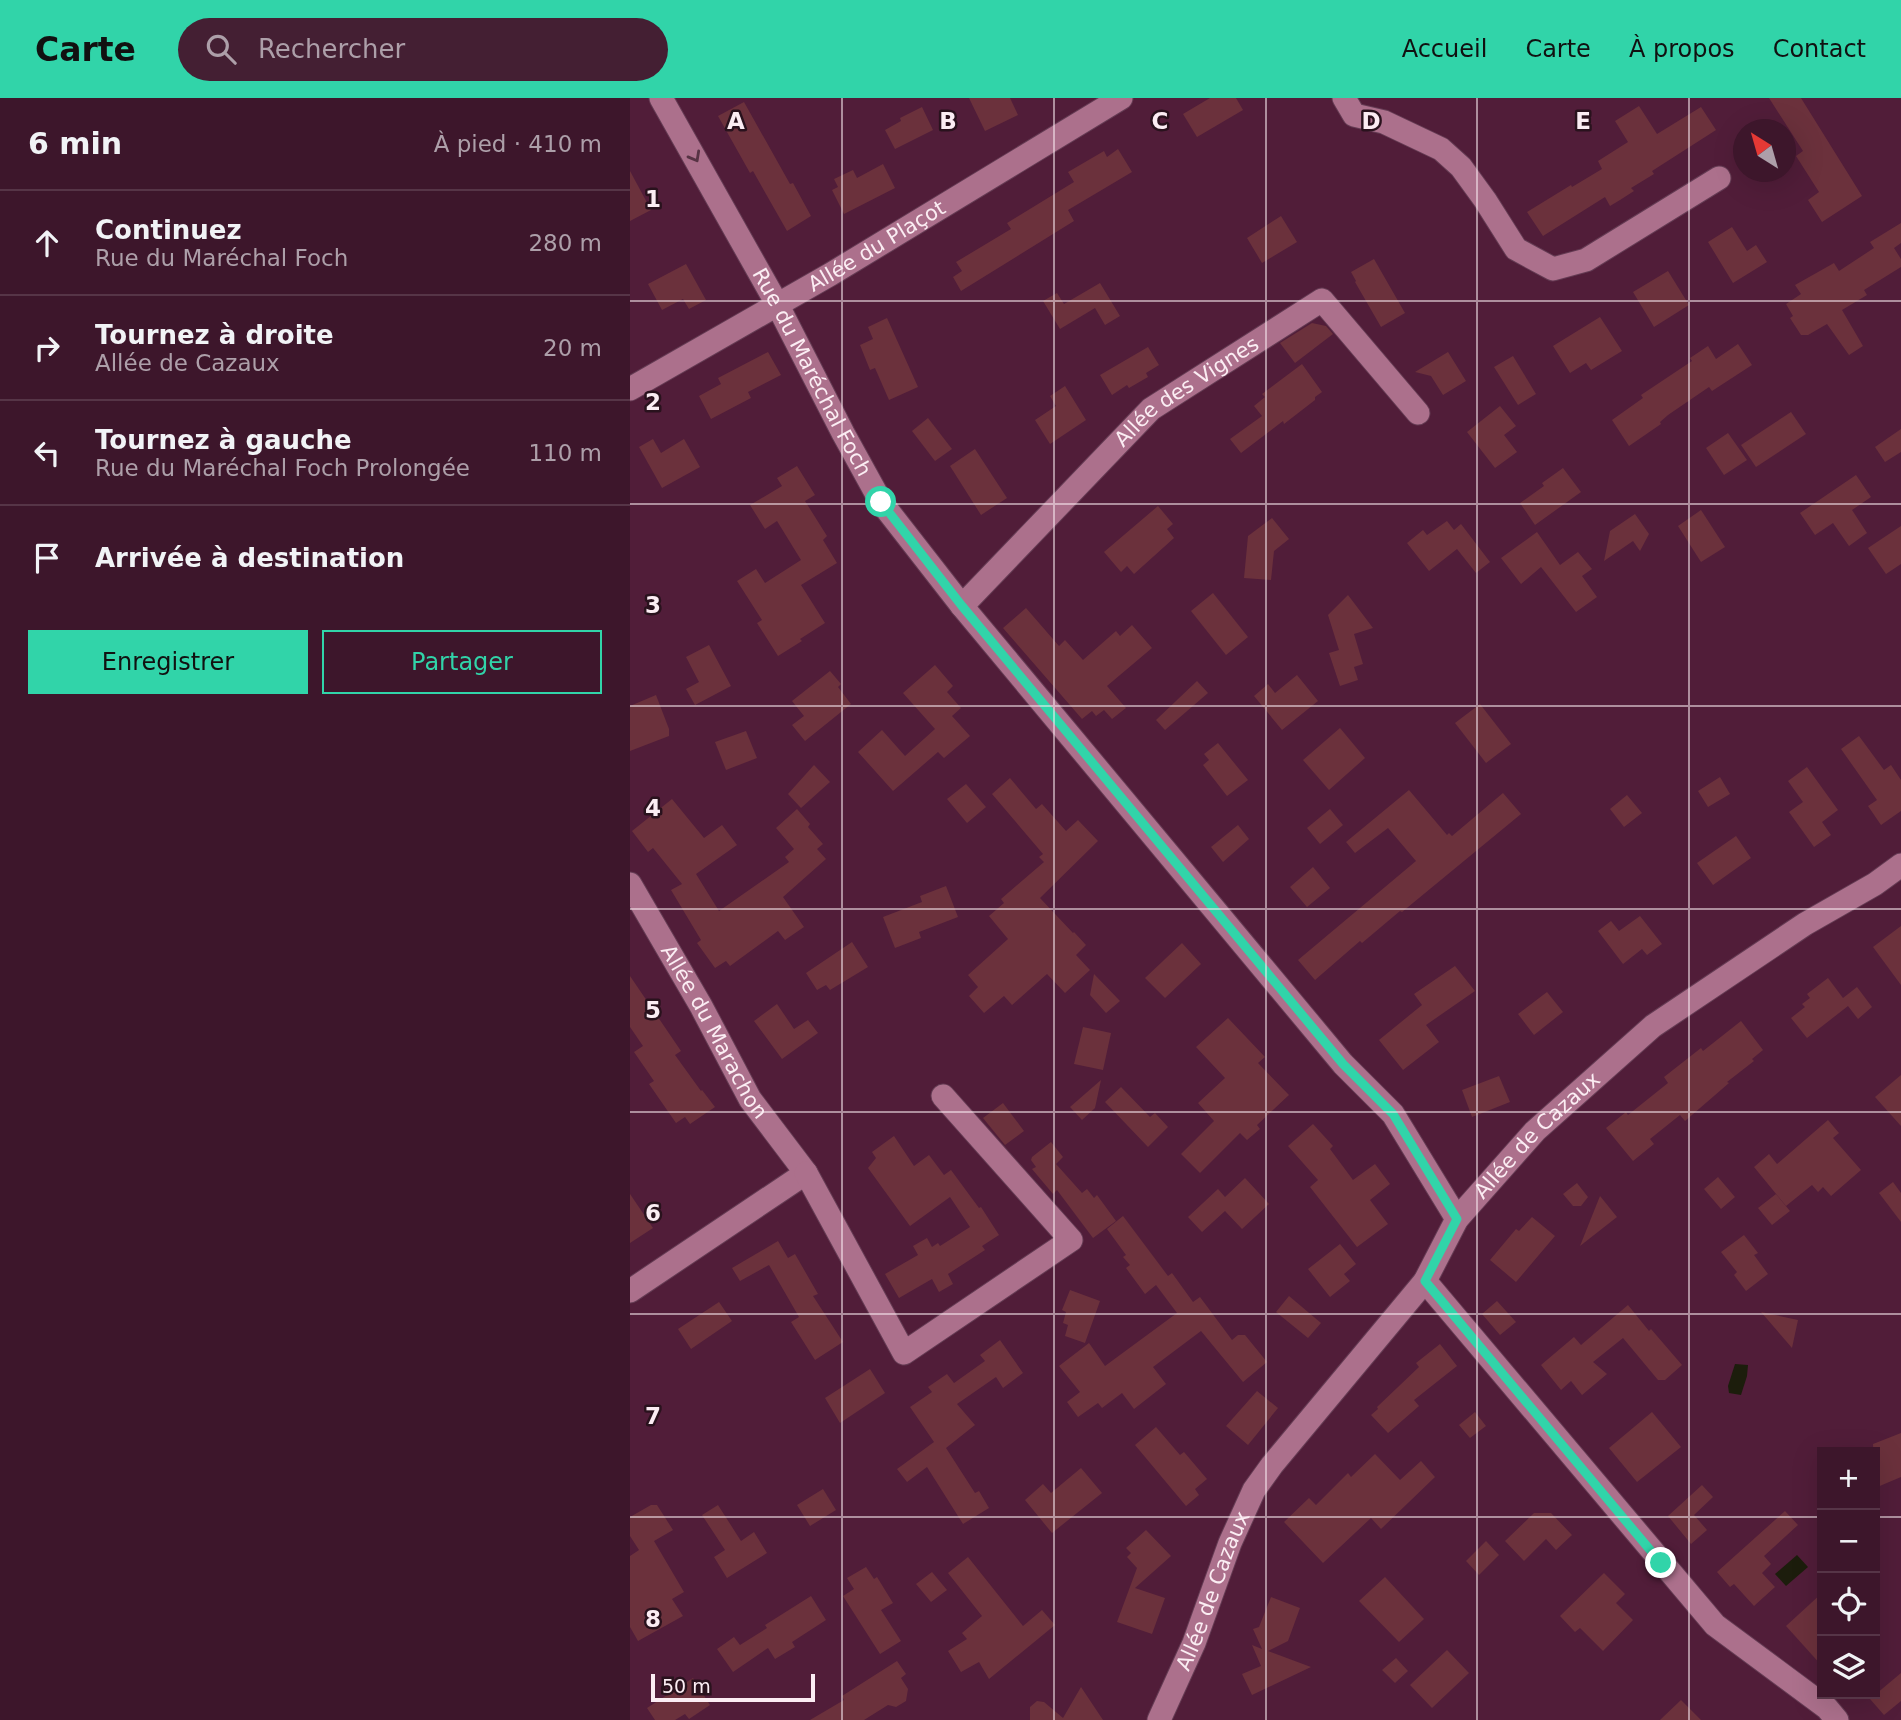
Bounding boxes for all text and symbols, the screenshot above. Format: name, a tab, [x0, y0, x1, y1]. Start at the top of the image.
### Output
search box	[178, 18, 668, 81]
text: Carte	[35, 30, 136, 69]
icon: search	[202, 30, 240, 68]
text: Rechercher	[258, 34, 405, 64]
text: Accueil	[1402, 35, 1487, 63]
text: Carte	[1525, 35, 1591, 63]
text: À propos	[1629, 35, 1735, 63]
text: Contact	[1773, 35, 1866, 63]
text: A	[727, 108, 745, 134]
text: B	[939, 108, 957, 134]
text: C	[1152, 108, 1168, 134]
text: D	[1361, 108, 1381, 134]
text: E	[1575, 108, 1591, 134]
north arrow	[1733, 119, 1796, 182]
text: 6 min	[28, 126, 122, 161]
text: À pied · 410 m	[434, 131, 602, 157]
one-way arrow	[687, 150, 700, 163]
text: 1	[645, 186, 661, 212]
street label: Allée du Plaçot	[804, 196, 950, 297]
text: Continuez	[95, 215, 242, 245]
icon: ahead	[28, 224, 66, 262]
text: 280 m	[528, 230, 602, 256]
text: Rue du Maréchal Foch	[95, 245, 348, 271]
street label: Rue du Maréchal Foch	[747, 264, 876, 480]
text: Tournez à droite	[95, 320, 334, 350]
icon: right	[28, 329, 66, 367]
street label: Allée des Vignes	[1110, 331, 1263, 452]
text: 20 m	[543, 335, 602, 361]
text: Allée de Cazaux	[95, 350, 280, 376]
text: 2	[645, 389, 661, 415]
text: Tournez à gauche	[95, 425, 352, 455]
icon: left	[28, 434, 66, 472]
text: 110 m	[528, 440, 602, 466]
text: Rue du Maréchal Foch Prolongée	[95, 455, 470, 481]
route start	[865, 486, 896, 517]
icon: arrive	[28, 539, 66, 577]
text: Arrivée à destination	[95, 543, 404, 573]
text: 3	[645, 592, 661, 618]
button: Enregistrer	[28, 630, 308, 694]
button: Partager	[322, 630, 602, 694]
text: 4	[645, 795, 661, 821]
street label: Allée du Marachon	[656, 940, 773, 1123]
text: 5	[645, 997, 661, 1023]
street label: Allée de Cazaux	[1469, 1067, 1605, 1203]
text: 6	[645, 1200, 661, 1226]
text: 7	[645, 1403, 661, 1429]
map controls	[1817, 1447, 1880, 1699]
button: +	[1817, 1447, 1880, 1510]
street label: Allée de Cazaux	[1171, 1508, 1255, 1674]
button: −	[1817, 1510, 1880, 1573]
route end	[1645, 1547, 1676, 1578]
button: locate	[1817, 1573, 1880, 1636]
text: 8	[645, 1606, 661, 1632]
button: layers	[1817, 1636, 1880, 1699]
scale bar	[651, 1671, 816, 1703]
text: 50 m	[662, 1675, 711, 1697]

